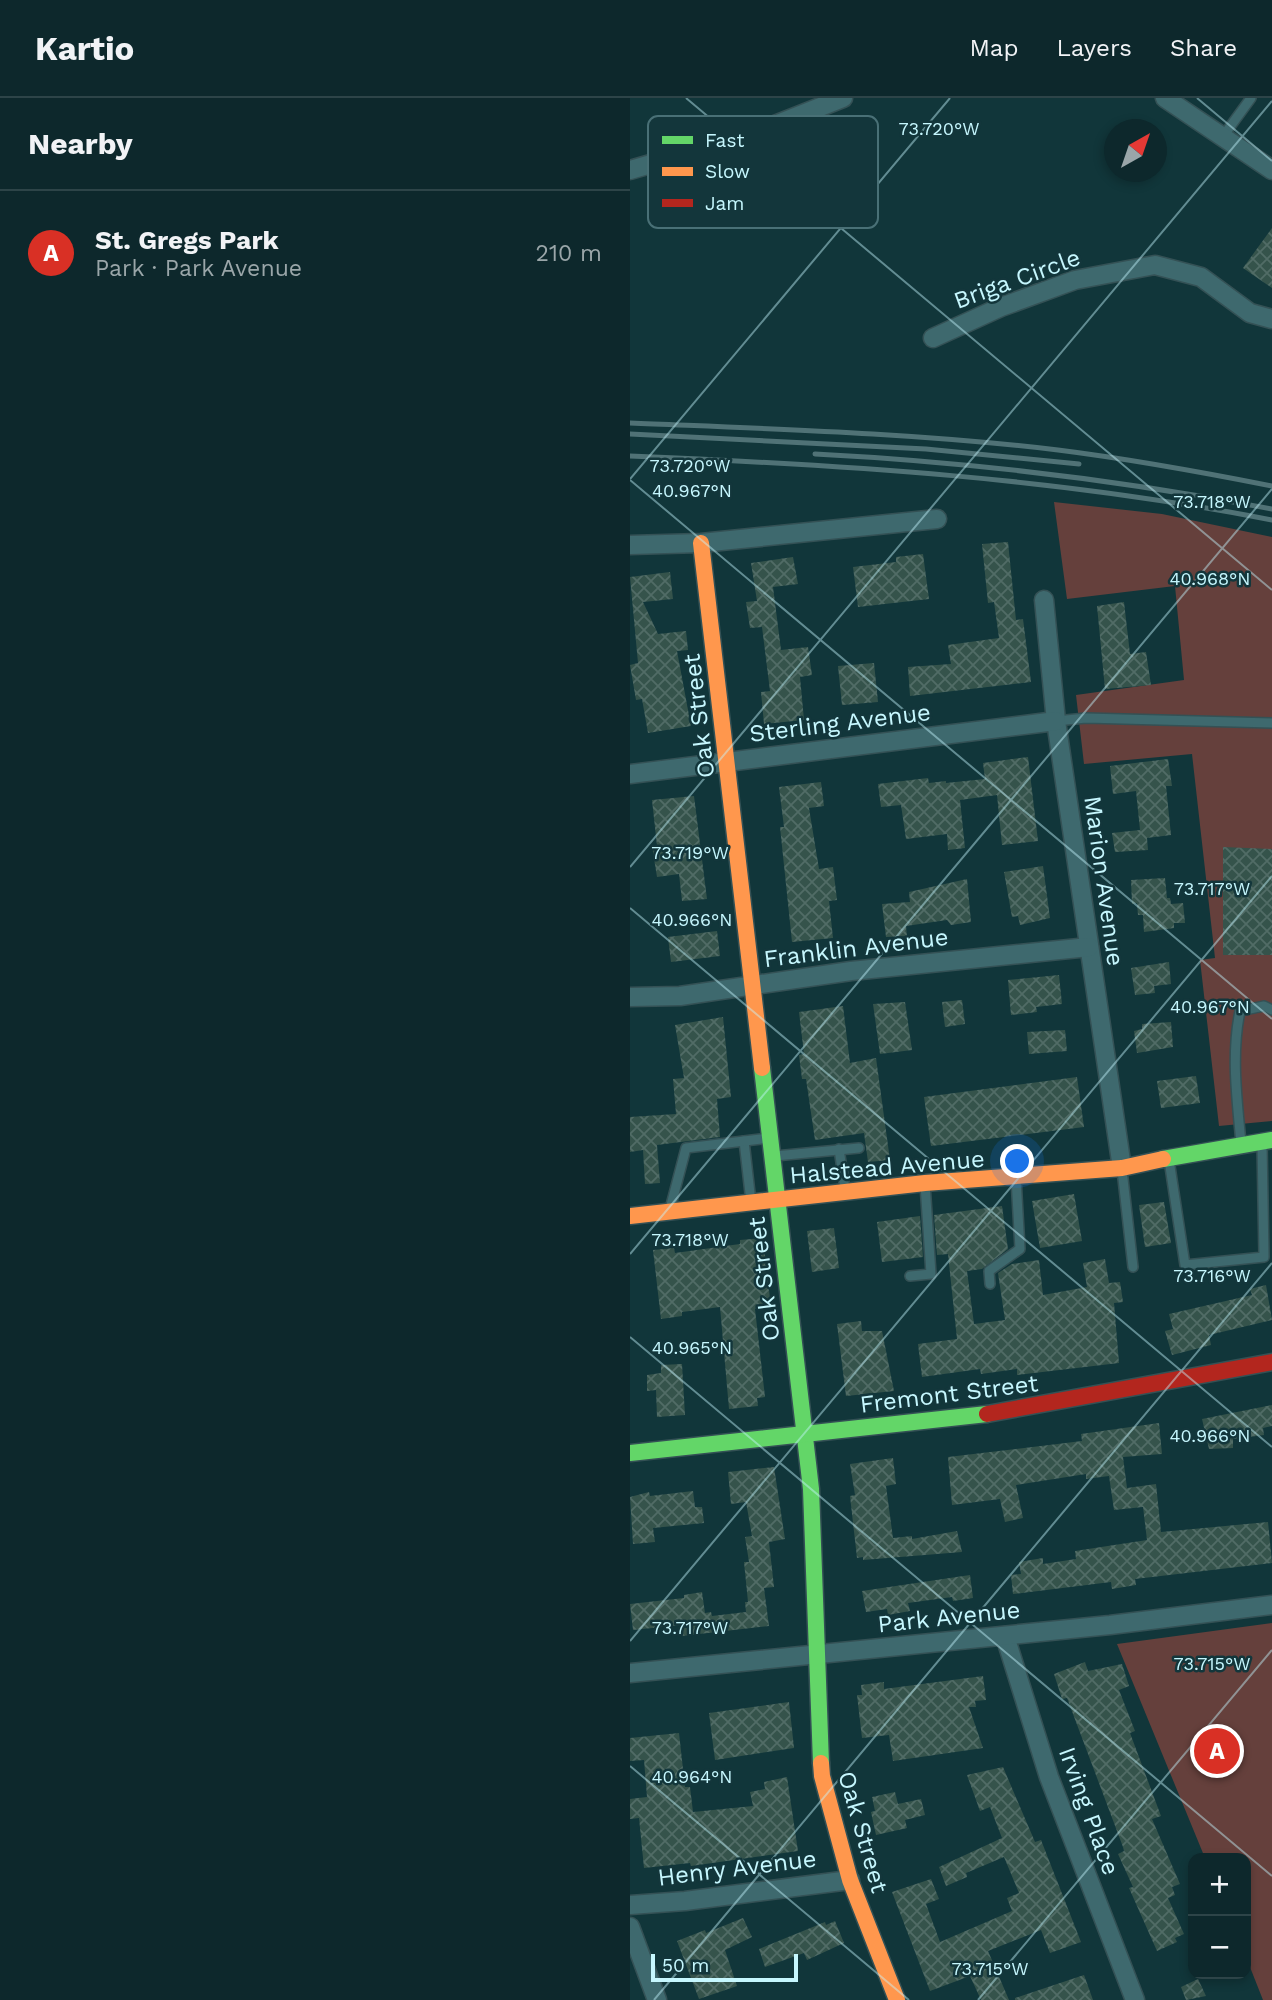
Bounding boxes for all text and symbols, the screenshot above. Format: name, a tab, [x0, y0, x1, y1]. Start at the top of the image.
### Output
text: Kartio	[35, 29, 134, 68]
text: Map	[970, 34, 1018, 62]
text: Layers	[1056, 34, 1132, 62]
text: Share	[1170, 34, 1237, 62]
legend	[648, 116, 878, 228]
text: 73.720°W	[898, 118, 980, 139]
north arrow	[1104, 119, 1167, 182]
text: Nearby	[28, 126, 133, 161]
text: Fast	[705, 129, 744, 152]
text: Slow	[705, 160, 750, 183]
text: Jam	[705, 192, 744, 215]
text: St. Gregs Park	[95, 225, 279, 255]
text: A	[43, 240, 59, 267]
text: 210 m	[536, 240, 602, 267]
street label: Briga Circle	[950, 243, 1084, 315]
text: Park · Park Avenue	[95, 255, 302, 282]
text: 73.720°W	[649, 455, 731, 476]
text: 40.967°N	[652, 480, 732, 501]
text: 73.718°W	[1173, 491, 1251, 512]
text: 40.968°N	[1169, 568, 1251, 589]
street label: Oak Street	[677, 652, 721, 780]
street label: Sterling Avenue	[748, 698, 932, 748]
street label: Marion Avenue	[1078, 794, 1130, 968]
text: 73.719°W	[651, 842, 729, 863]
text: 73.717°W	[1174, 878, 1250, 899]
text: 40.966°N	[651, 909, 733, 930]
street label: Franklin Avenue	[762, 923, 950, 973]
text: 40.967°N	[1170, 996, 1250, 1017]
your location	[1000, 1144, 1034, 1178]
street label: Halstead Avenue	[788, 1145, 986, 1189]
street label: Oak Street	[742, 1215, 786, 1343]
text: 73.718°W	[651, 1229, 729, 1250]
text: 73.716°W	[1173, 1265, 1251, 1286]
text: 40.965°N	[652, 1337, 732, 1358]
street label: Fremont Street	[858, 1369, 1040, 1419]
text: 40.966°N	[1169, 1425, 1251, 1446]
street label: Park Avenue	[876, 1596, 1022, 1638]
text: 73.717°W	[652, 1617, 728, 1638]
text: 73.715°W	[1174, 1653, 1251, 1674]
pin: A	[1194, 1725, 1240, 1777]
street label: Irving Place	[1053, 1743, 1125, 1879]
text: 40.964°N	[651, 1766, 733, 1787]
street label: Oak Street	[832, 1768, 894, 1896]
street label: Henry Avenue	[656, 1844, 818, 1892]
map controls	[1188, 1853, 1251, 1979]
button: +	[1188, 1853, 1251, 1916]
button: −	[1188, 1916, 1251, 1979]
scale bar	[651, 1951, 798, 1983]
text: 50 m	[662, 1954, 709, 1977]
text: 73.715°W	[952, 1958, 1029, 1979]

